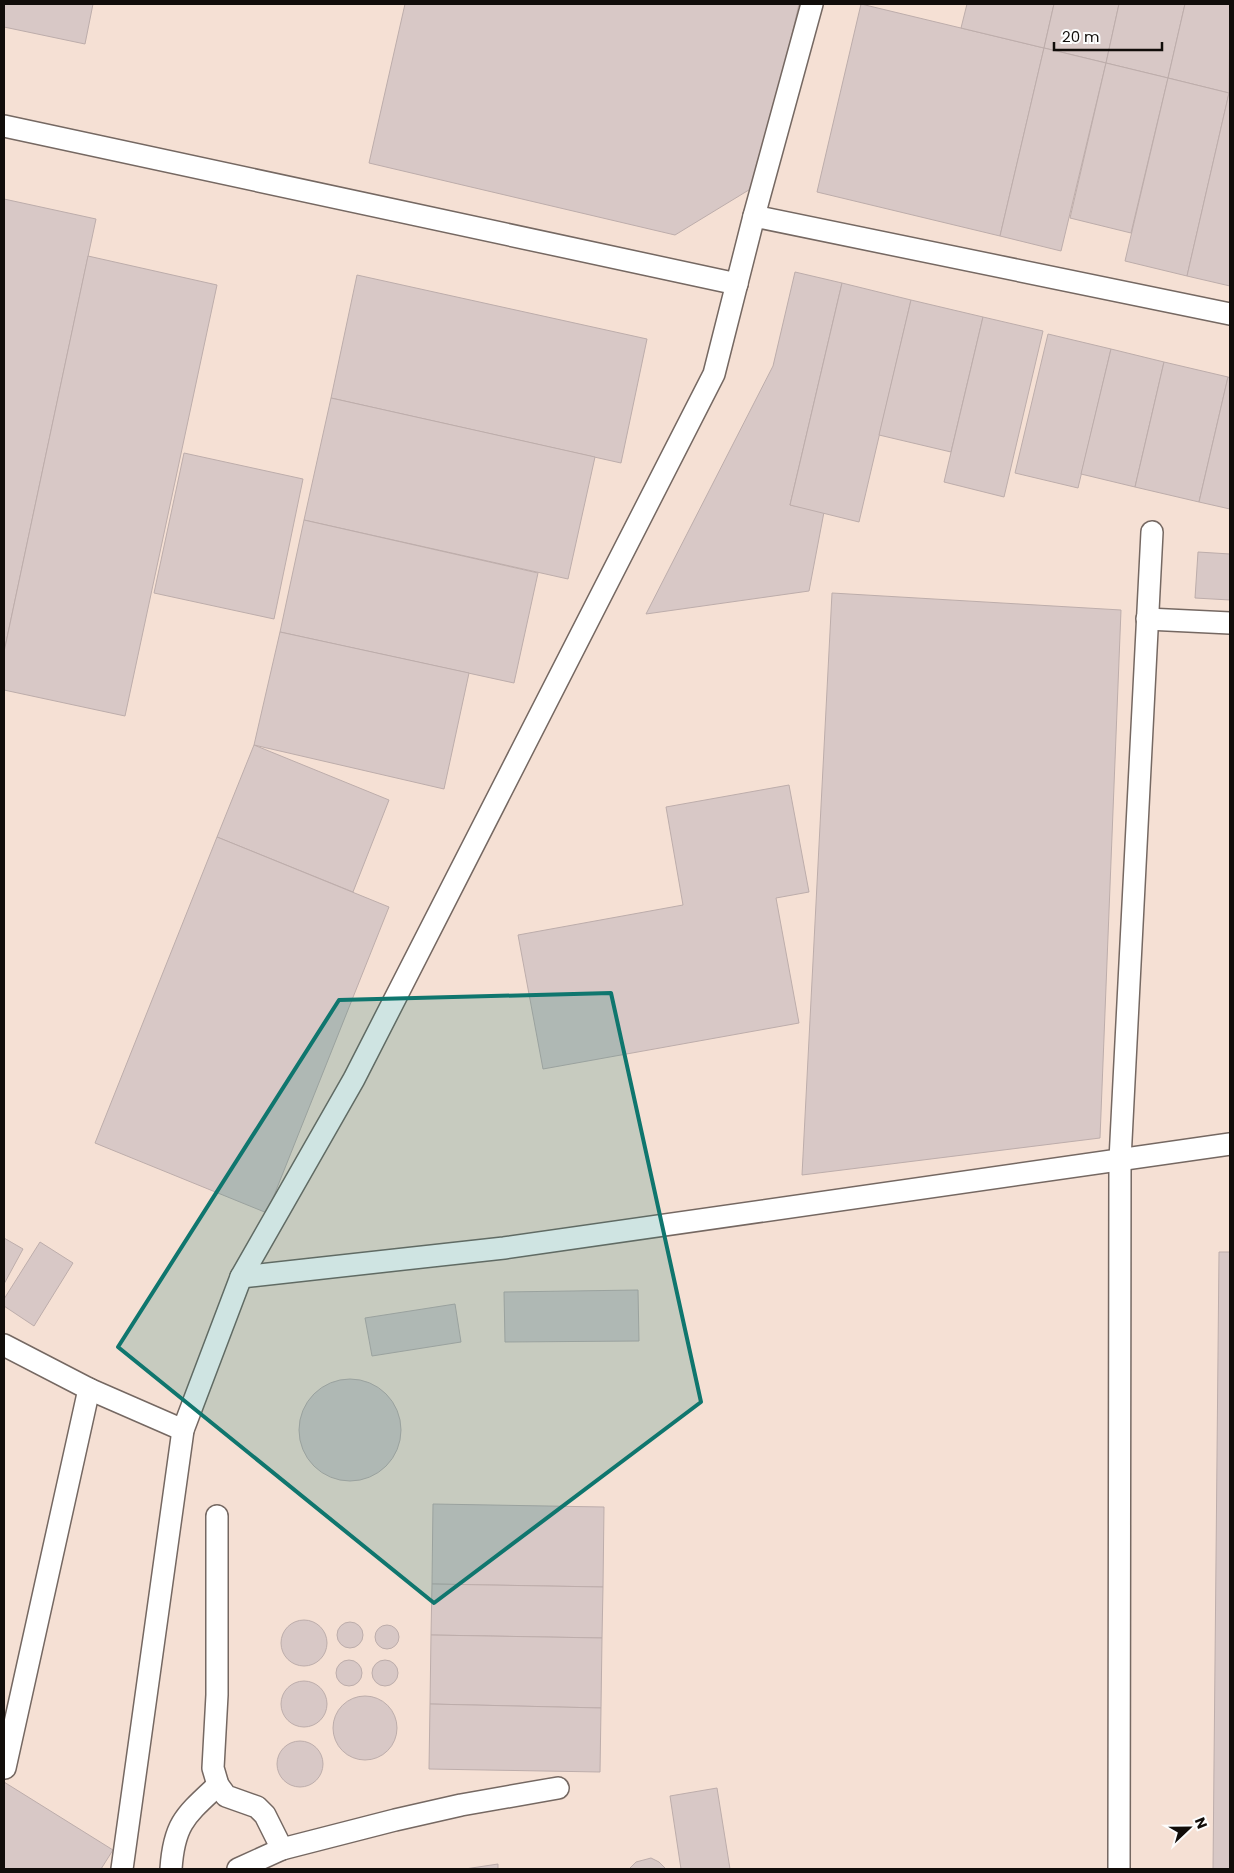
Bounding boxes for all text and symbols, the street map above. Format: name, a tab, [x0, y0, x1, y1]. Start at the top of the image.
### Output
scale bar	[1054, 20, 1162, 52]
text: 20 m	[1062, 26, 1100, 47]
north arrow	[1164, 1803, 1214, 1853]
text: N	[1190, 1815, 1212, 1832]

